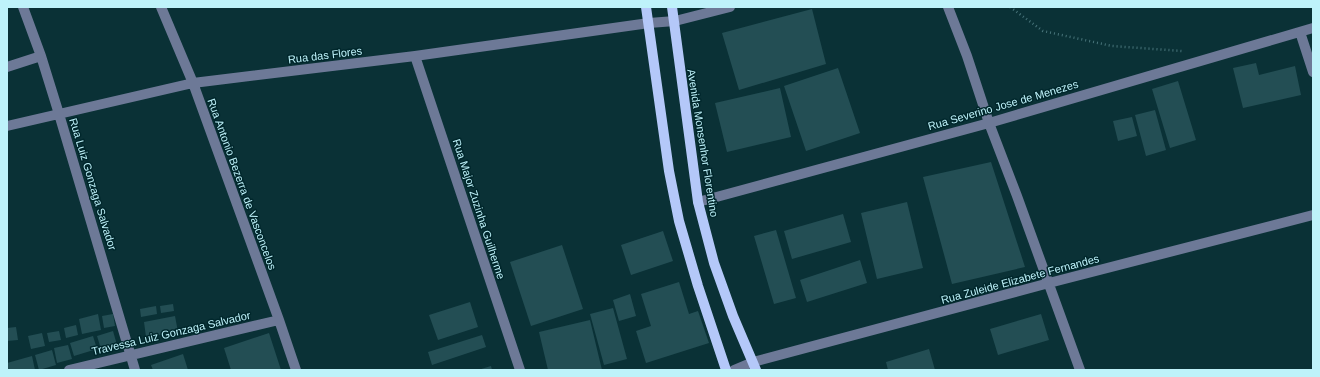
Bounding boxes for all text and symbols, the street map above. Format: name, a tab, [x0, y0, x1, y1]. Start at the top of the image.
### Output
street label: Rua das Flores	[287, 44, 363, 66]
street label: Avenida Monsenhor Florentino	[685, 68, 721, 218]
street label: Rua Severino Jose de Menezes	[926, 78, 1080, 132]
street label: Rua Antonio Bezerra de Vasconcelos	[205, 97, 279, 272]
street label: Rua Luiz Gonzaga Salvador	[67, 116, 119, 252]
street label: Rua Major Zuzinha Guilherme	[451, 137, 507, 281]
street label: Rua Zuleide Elizabete Fernandes	[940, 252, 1101, 306]
street label: Travessa Luiz Gonzaga Salvador	[91, 309, 252, 357]

